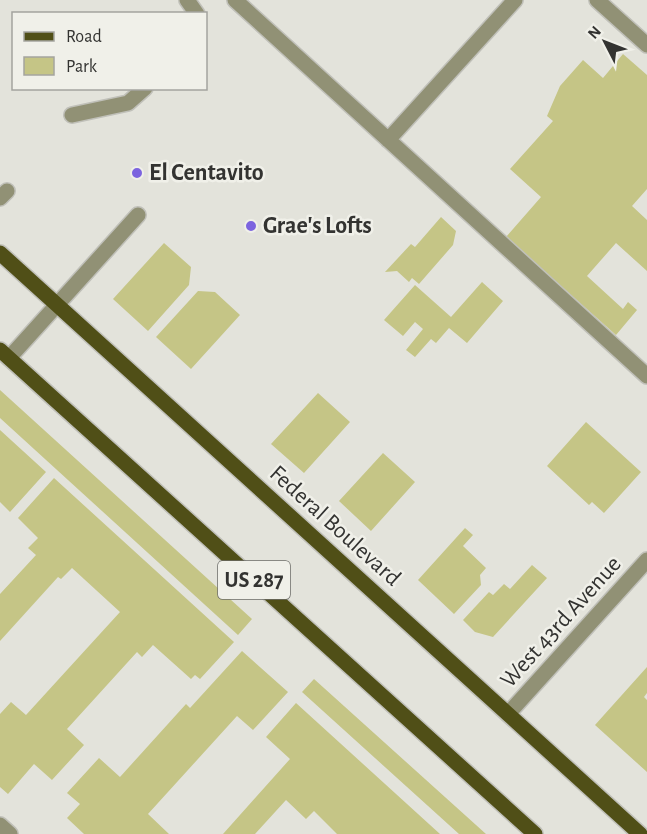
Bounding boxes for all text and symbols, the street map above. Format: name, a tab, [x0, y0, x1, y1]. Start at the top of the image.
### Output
legend	[12, 12, 207, 90]
north arrow	[575, 12, 635, 72]
text: N	[585, 23, 604, 42]
text: Road	[66, 28, 102, 46]
text: Park	[66, 58, 98, 76]
place label: El Centavito	[149, 161, 264, 185]
marker: El Centavito	[130, 166, 144, 180]
place label: Grae's Lofts	[263, 214, 372, 238]
marker: Grae's Lofts	[244, 219, 258, 233]
street label: Federal Boulevard	[265, 461, 405, 591]
street label: West 43rd Avenue	[496, 552, 626, 692]
road number: US 287	[218, 561, 290, 599]

